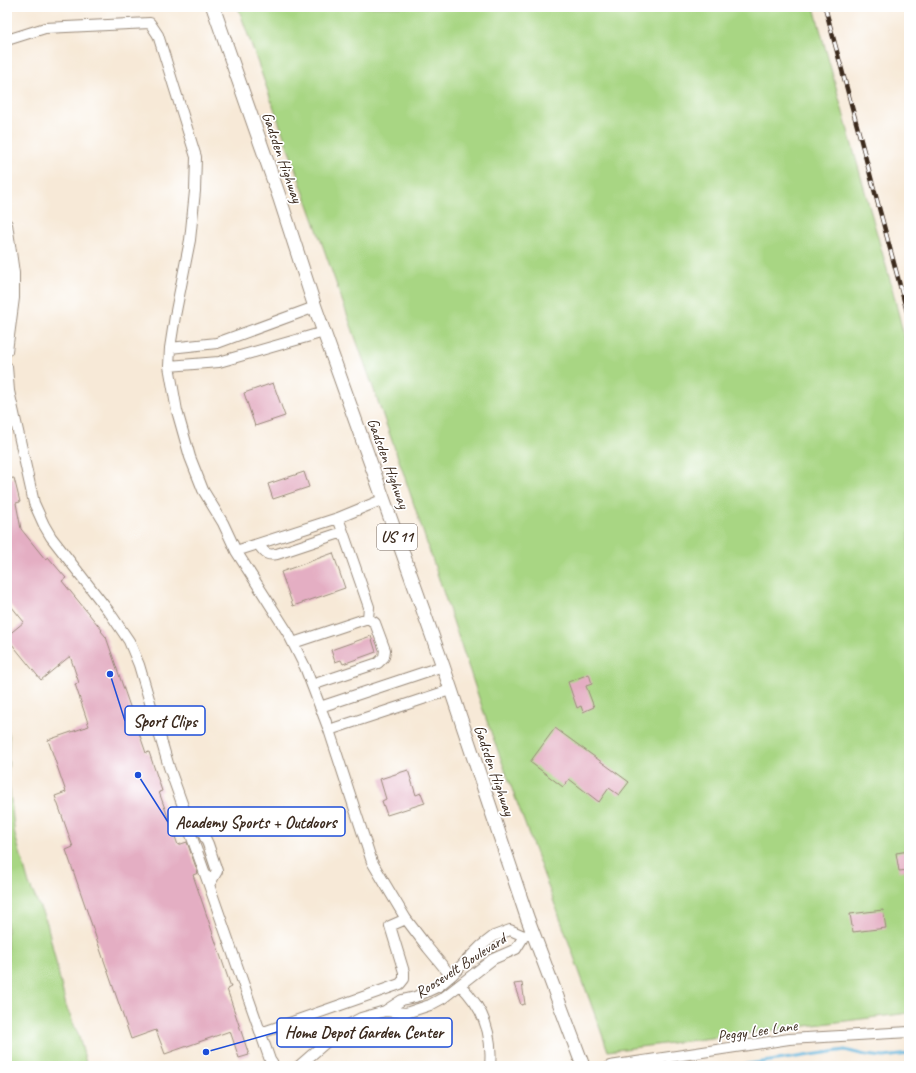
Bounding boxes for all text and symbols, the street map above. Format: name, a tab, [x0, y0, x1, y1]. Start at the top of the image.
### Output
street label: Gadsden Highway	[257, 109, 307, 207]
street label: Gadsden Highway	[362, 415, 414, 513]
road number: US 11	[377, 524, 417, 550]
callout: Sport Clips	[125, 706, 205, 735]
text: Sport Clips	[133, 711, 199, 732]
street label: Gadsden Highway	[469, 722, 519, 820]
callout: Academy Sports + Outdoors	[168, 807, 345, 836]
text: Academy Sports + Outdoors	[176, 812, 338, 833]
street label: Roosevelt Boulevard	[411, 928, 512, 1003]
street label: Peggy Lee Lane	[716, 1015, 800, 1046]
callout: Home Depot Garden Center	[277, 1018, 452, 1047]
text: Home Depot Garden Center	[285, 1022, 445, 1043]

